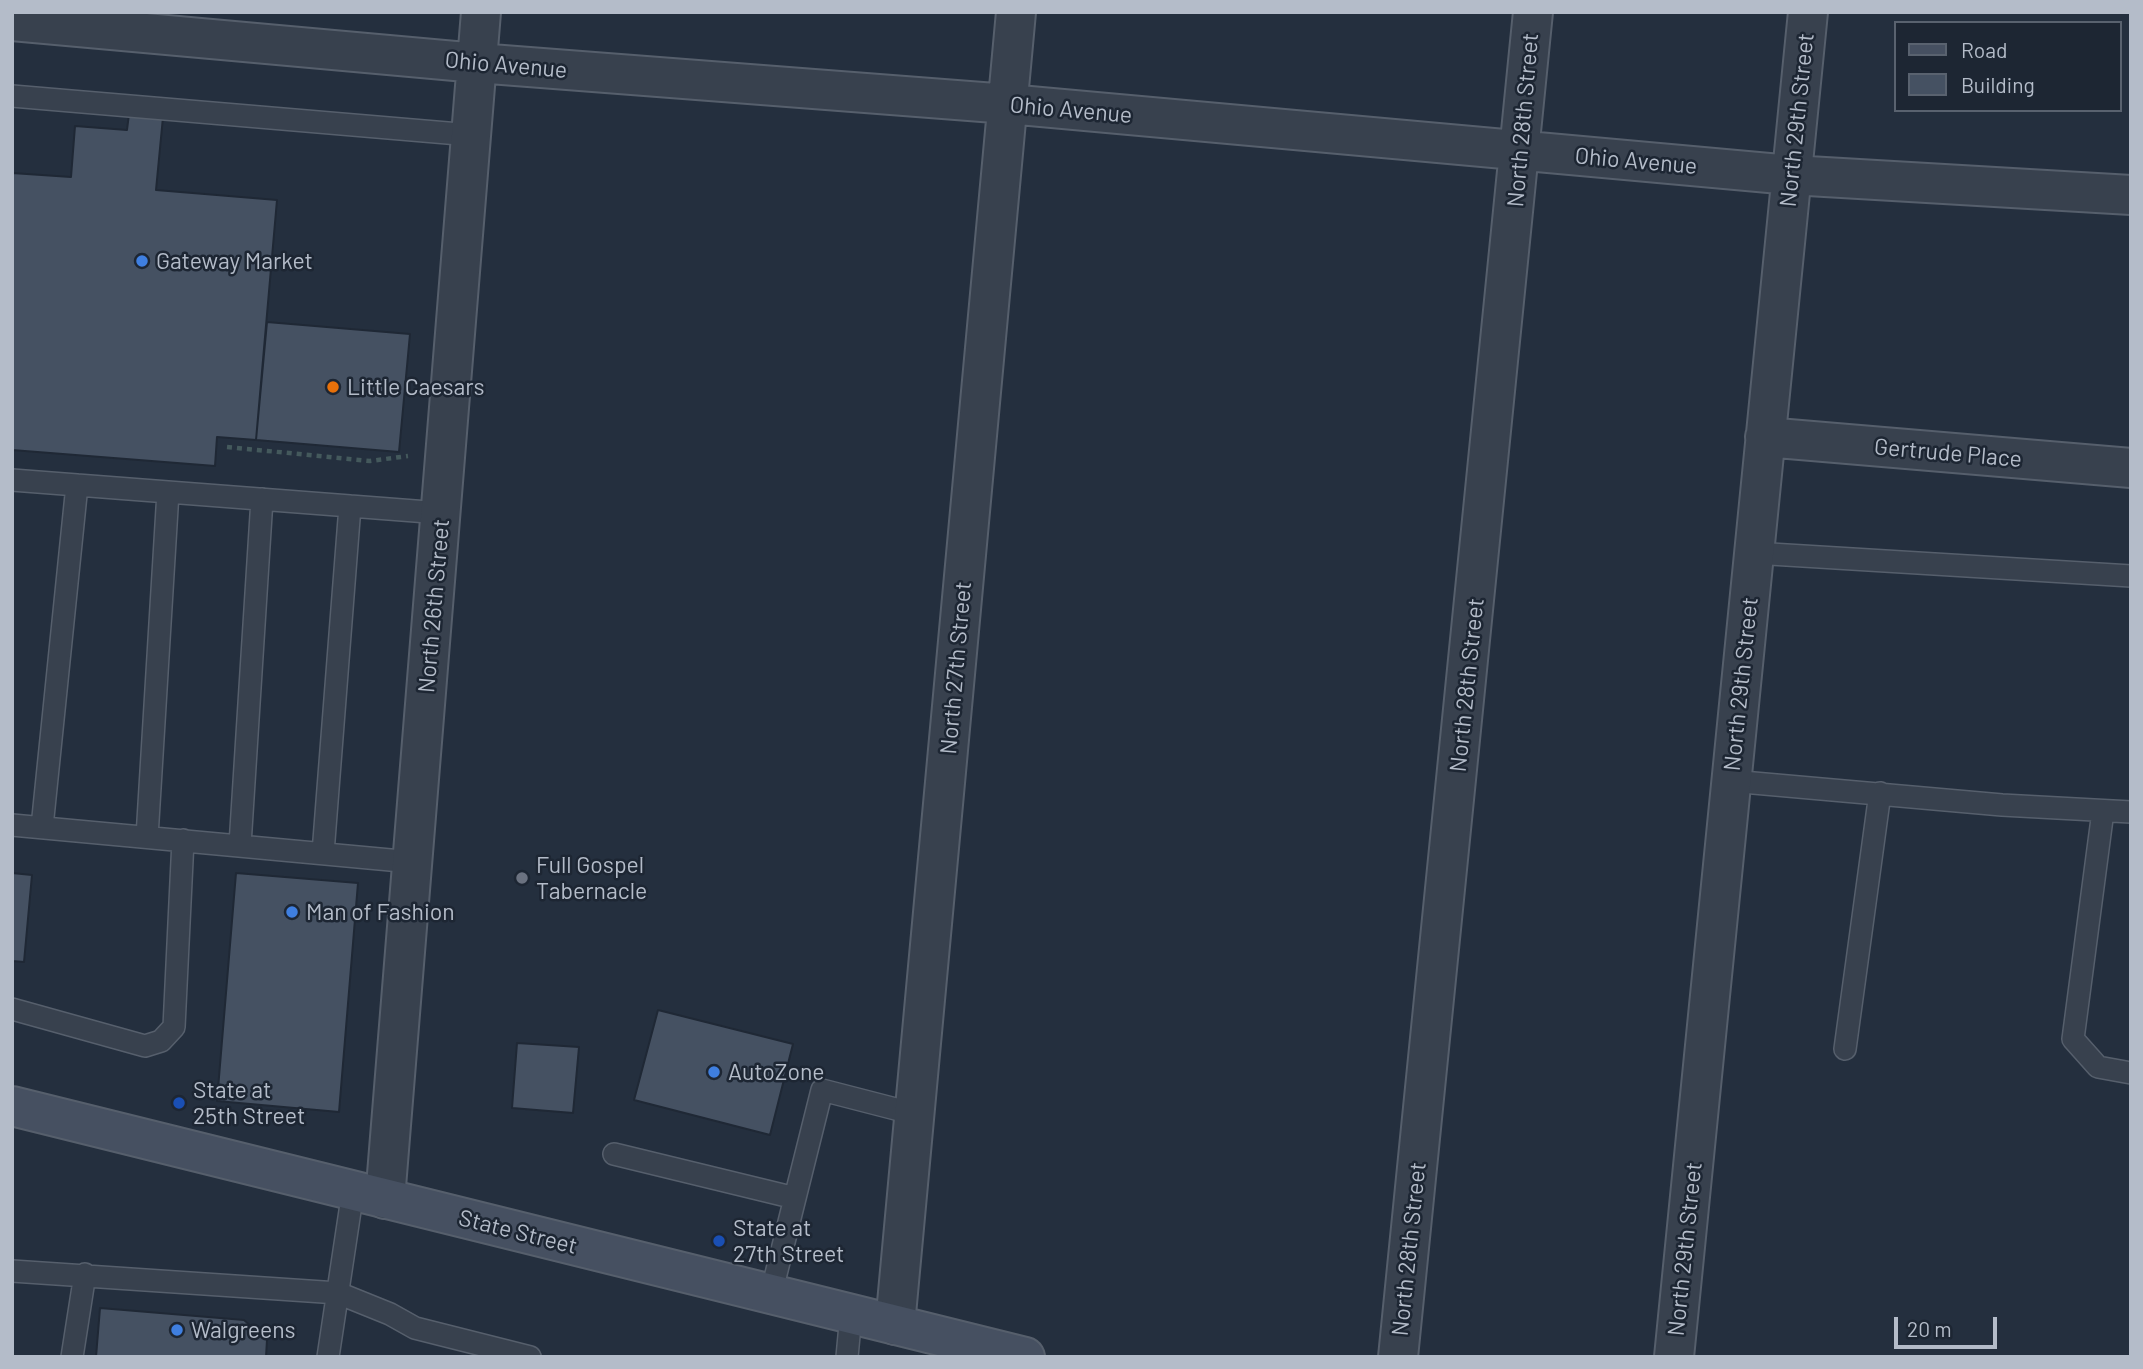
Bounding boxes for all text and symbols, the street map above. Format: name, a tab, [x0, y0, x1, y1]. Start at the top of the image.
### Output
legend	[1895, 21, 2122, 112]
street label: North 28th Street	[1502, 32, 1544, 208]
street label: North 29th Street	[1774, 32, 1820, 208]
text: Road	[1961, 37, 2007, 62]
street label: Ohio Avenue	[444, 46, 568, 84]
text: Building	[1961, 72, 2035, 97]
street label: Ohio Avenue	[1009, 91, 1133, 129]
street label: Ohio Avenue	[1574, 142, 1698, 180]
place label: Gateway Market	[156, 247, 313, 275]
marker: Gateway Market	[134, 253, 150, 269]
place label: Little Caesars	[347, 373, 485, 401]
marker: Little Caesars	[325, 379, 341, 395]
street label: Gertrude Place	[1873, 433, 2023, 473]
street label: North 26th Street	[413, 518, 455, 694]
street label: North 27th Street	[935, 580, 977, 756]
street label: North 29th Street	[1718, 596, 1764, 772]
street label: North 28th Street	[1444, 597, 1490, 773]
place label: Full Gospel Tabernacle	[536, 851, 647, 905]
marker: Full Gospel Tabernacle	[514, 870, 530, 886]
place label: Man of Fashion	[306, 898, 455, 926]
marker: Man of Fashion	[284, 904, 300, 920]
place label: AutoZone	[728, 1058, 825, 1086]
marker: AutoZone	[706, 1064, 722, 1080]
place label: State at 25th Street	[193, 1076, 305, 1130]
marker: State at 25th Street	[171, 1095, 187, 1111]
street label: North 28th Street	[1386, 1161, 1432, 1337]
street label: North 29th Street	[1662, 1161, 1708, 1337]
street label: State Street	[456, 1204, 580, 1260]
place label: State at 27th Street	[733, 1214, 844, 1268]
marker: State at 27th Street	[711, 1233, 727, 1249]
scale bar	[1898, 1302, 2001, 1346]
place label: Walgreens	[191, 1316, 296, 1344]
text: 20 m	[1907, 1316, 1952, 1341]
marker: Walgreens	[169, 1322, 185, 1338]

